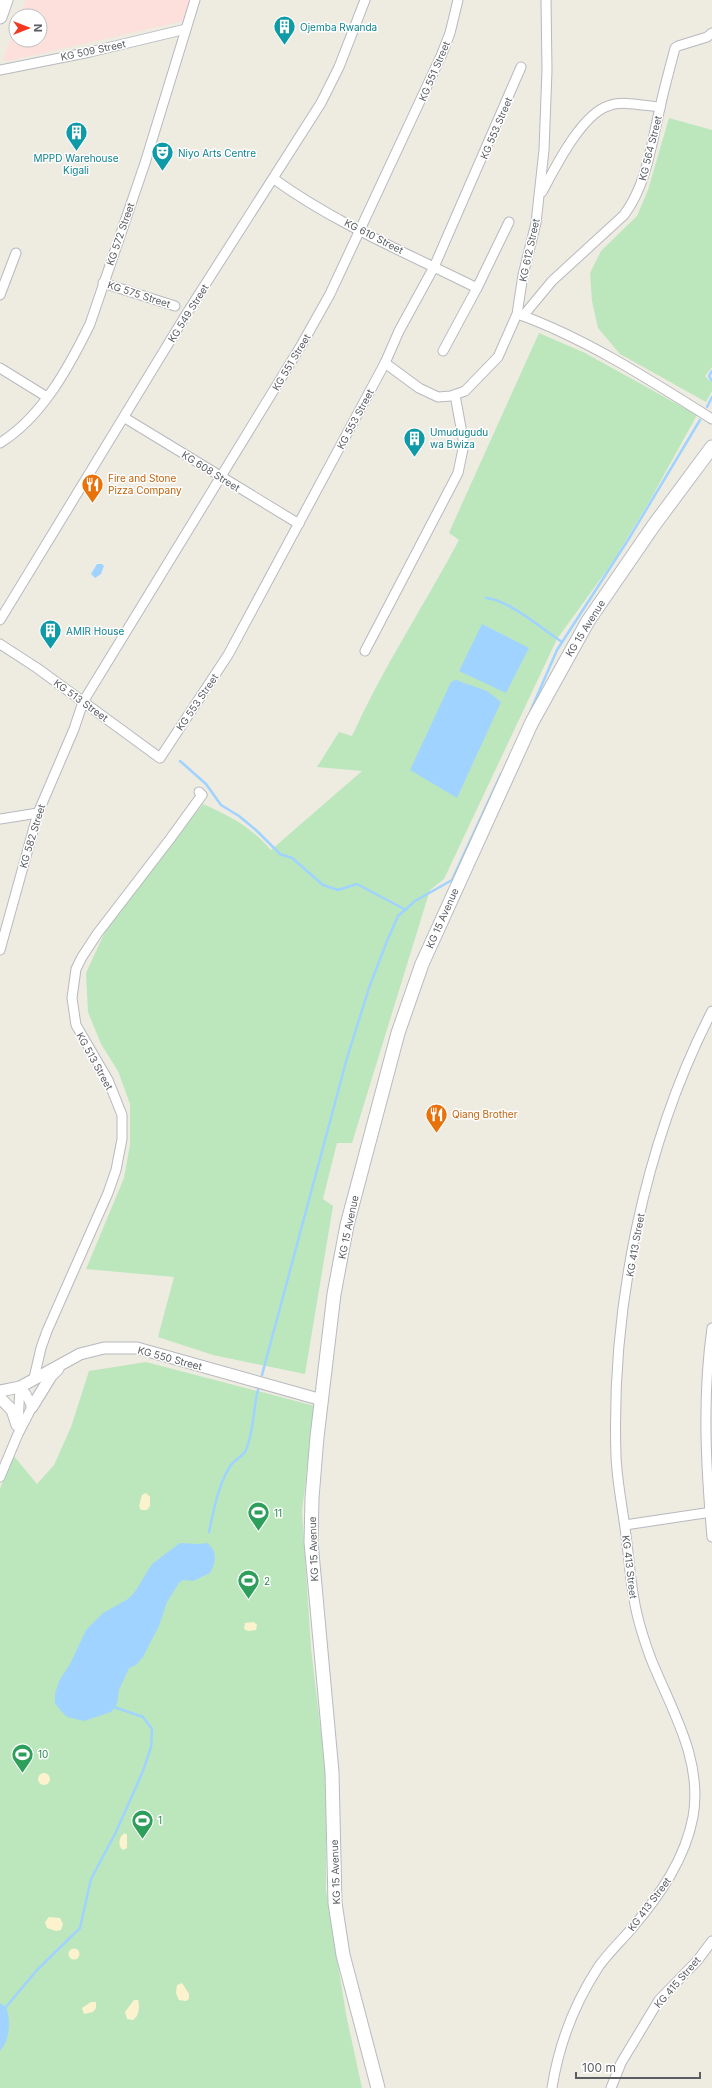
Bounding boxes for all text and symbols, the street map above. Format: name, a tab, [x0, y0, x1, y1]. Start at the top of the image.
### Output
north arrow	[8, 8, 48, 48]
building icon: Ojemba Rwanda	[271, 14, 297, 47]
place label: Ojemba Rwanda	[300, 21, 377, 33]
text: N	[31, 24, 45, 32]
street label: KG 509 Street	[59, 37, 127, 63]
street label: KG 551 Street	[416, 39, 452, 103]
street label: KG 553 Street	[478, 95, 515, 161]
street label: KG 564 Street	[636, 114, 664, 182]
building icon: MPPD Warehouse Kigali	[63, 119, 89, 152]
theatre icon: Niyo Arts Centre	[150, 140, 176, 173]
place label: Niyo Arts Centre	[178, 147, 256, 159]
place label: MPPD Warehouse Kigali	[33, 152, 119, 176]
street label: KG 572 Street	[104, 200, 137, 267]
street label: KG 610 Street	[343, 216, 406, 256]
street label: KG 612 Street	[516, 217, 542, 283]
street label: KG 575 Street	[106, 278, 173, 310]
street label: KG 549 Street	[165, 281, 211, 344]
street label: KG 551 Street	[269, 331, 313, 392]
street label: KG 553 Street	[334, 386, 376, 451]
building icon: Umudugudu wa Bwiza	[401, 425, 427, 458]
place label: Umudugudu wa Bwiza	[430, 426, 488, 450]
street label: KG 608 Street	[180, 448, 243, 494]
restaurant icon: Fire and Stone Pizza Company	[80, 471, 106, 504]
place label: Fire and Stone Pizza Company	[108, 472, 182, 496]
street label: KG 15 Avenue	[563, 597, 607, 659]
building icon: AMIR House	[37, 618, 63, 651]
place label: AMIR House	[66, 625, 124, 637]
street label: KG 553 Street	[174, 671, 221, 733]
street label: KG 513 Street	[52, 676, 111, 724]
street label: KG 582 Street	[17, 802, 48, 869]
street label: KG 15 Avenue	[423, 886, 461, 950]
street label: KG 513 Street	[74, 1030, 116, 1093]
restaurant icon: Qiang Brother	[424, 1101, 450, 1134]
place label: Qiang Brother	[452, 1108, 518, 1120]
street label: KG 15 Avenue	[335, 1194, 361, 1260]
street label: KG 413 Street	[624, 1212, 647, 1278]
street label: KG 550 Street	[136, 1344, 204, 1373]
sports icon: 11	[246, 1500, 272, 1533]
place label: 11	[274, 1507, 282, 1519]
street label: KG 15 Avenue	[306, 1516, 320, 1582]
street label: KG 413 Street	[620, 1534, 640, 1600]
sports icon: 2	[236, 1568, 262, 1601]
place label: 2	[264, 1575, 270, 1587]
sports icon: 10	[10, 1741, 36, 1774]
place label: 10	[38, 1748, 48, 1760]
sports icon: 1	[130, 1807, 156, 1840]
place label: 1	[158, 1814, 162, 1826]
street label: KG 15 Avenue	[328, 1839, 342, 1905]
street label: KG 413 Street	[625, 1874, 674, 1933]
street label: KG 415 Street	[651, 1953, 703, 2010]
scale bar	[576, 2054, 700, 2080]
text: 100 m	[582, 2060, 616, 2075]

